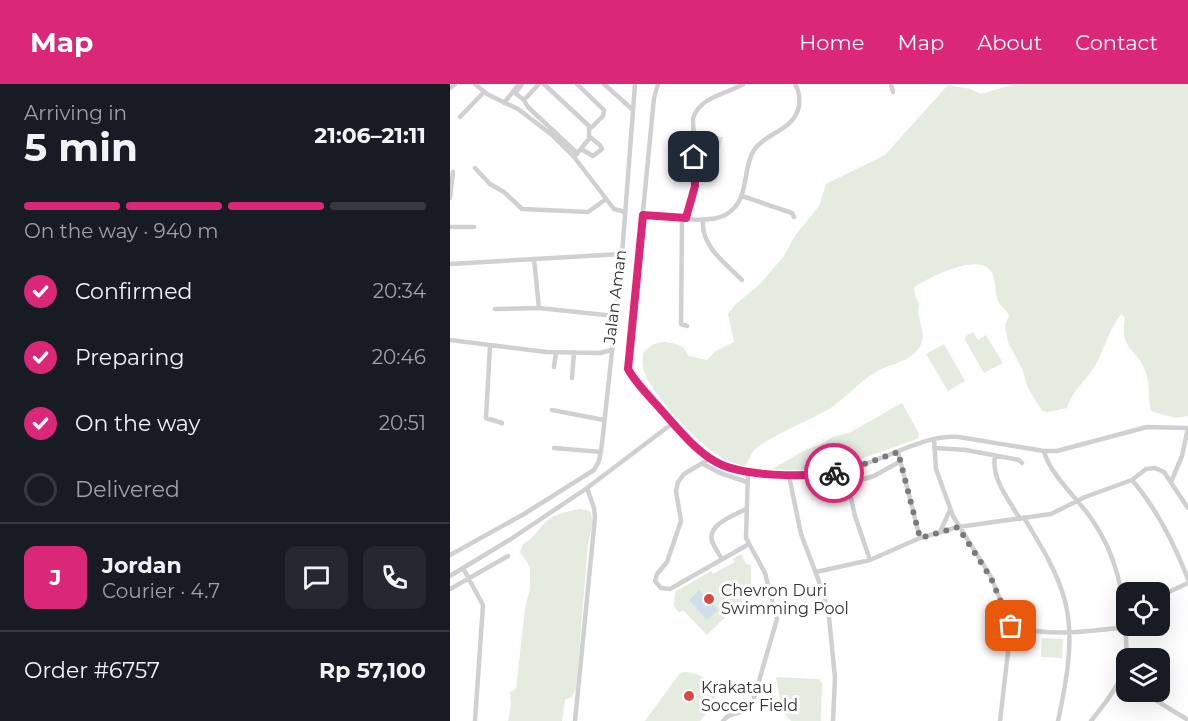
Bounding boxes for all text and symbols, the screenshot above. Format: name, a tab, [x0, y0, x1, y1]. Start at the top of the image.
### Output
text: Map	[30, 25, 93, 59]
text: Home	[799, 30, 864, 55]
text: Map	[897, 30, 944, 55]
text: About	[977, 30, 1042, 55]
text: Contact	[1075, 30, 1158, 55]
text: Arriving in	[24, 101, 127, 125]
text: 21:06–21:11	[314, 122, 426, 149]
text: 5 min	[24, 123, 138, 171]
pin	[668, 131, 719, 182]
icon: home	[677, 140, 710, 173]
text: On the way · 940 m	[24, 219, 219, 243]
street label: Jalan Aman	[600, 249, 630, 346]
icon: check	[24, 275, 57, 308]
text: Confirmed	[75, 278, 192, 305]
text: 20:34	[373, 279, 426, 303]
icon: check	[24, 341, 57, 374]
text: Preparing	[75, 344, 184, 371]
text: 20:46	[372, 345, 426, 369]
icon: check	[24, 407, 57, 440]
text: On the way	[75, 410, 200, 437]
text: 20:51	[379, 411, 426, 435]
courier	[804, 443, 864, 503]
icon: bike	[818, 457, 851, 490]
text: Delivered	[75, 476, 180, 503]
button: chat	[285, 546, 348, 609]
button: phone	[363, 546, 426, 609]
text: Jordan	[102, 552, 182, 579]
text: J	[50, 564, 61, 591]
text: Courier · 4.7	[102, 579, 220, 603]
place label: Chevron Duri Swimming Pool	[721, 581, 849, 618]
map controls	[1116, 582, 1170, 702]
button: locate	[1116, 582, 1170, 636]
marker: Chevron Duri Swimming Pool	[702, 592, 716, 606]
pin	[985, 600, 1036, 651]
icon: bag	[994, 609, 1027, 642]
button: layers	[1116, 648, 1170, 702]
text: Order #6757	[24, 657, 160, 684]
text: Rp 57,100	[319, 657, 426, 684]
place label: Krakatau Soccer Field	[701, 678, 798, 715]
marker: Krakatau Soccer Field	[682, 689, 696, 703]

